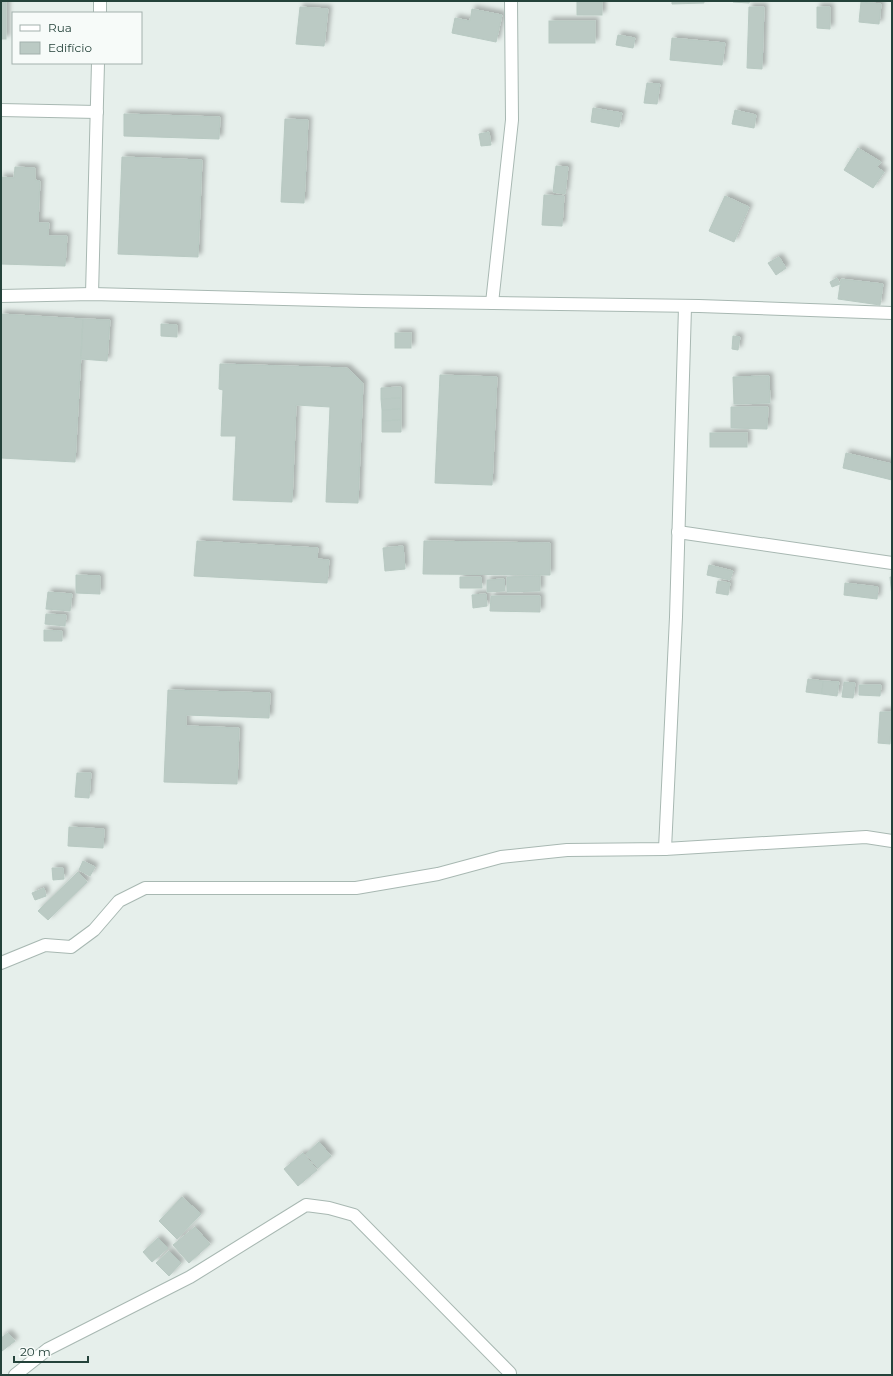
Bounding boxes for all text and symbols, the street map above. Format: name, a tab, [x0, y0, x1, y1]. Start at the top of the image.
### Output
legend	[12, 12, 142, 64]
text: Rua	[48, 20, 72, 35]
text: Edifício	[48, 40, 92, 55]
scale bar	[14, 1338, 88, 1364]
text: 20 m	[20, 1344, 51, 1359]

